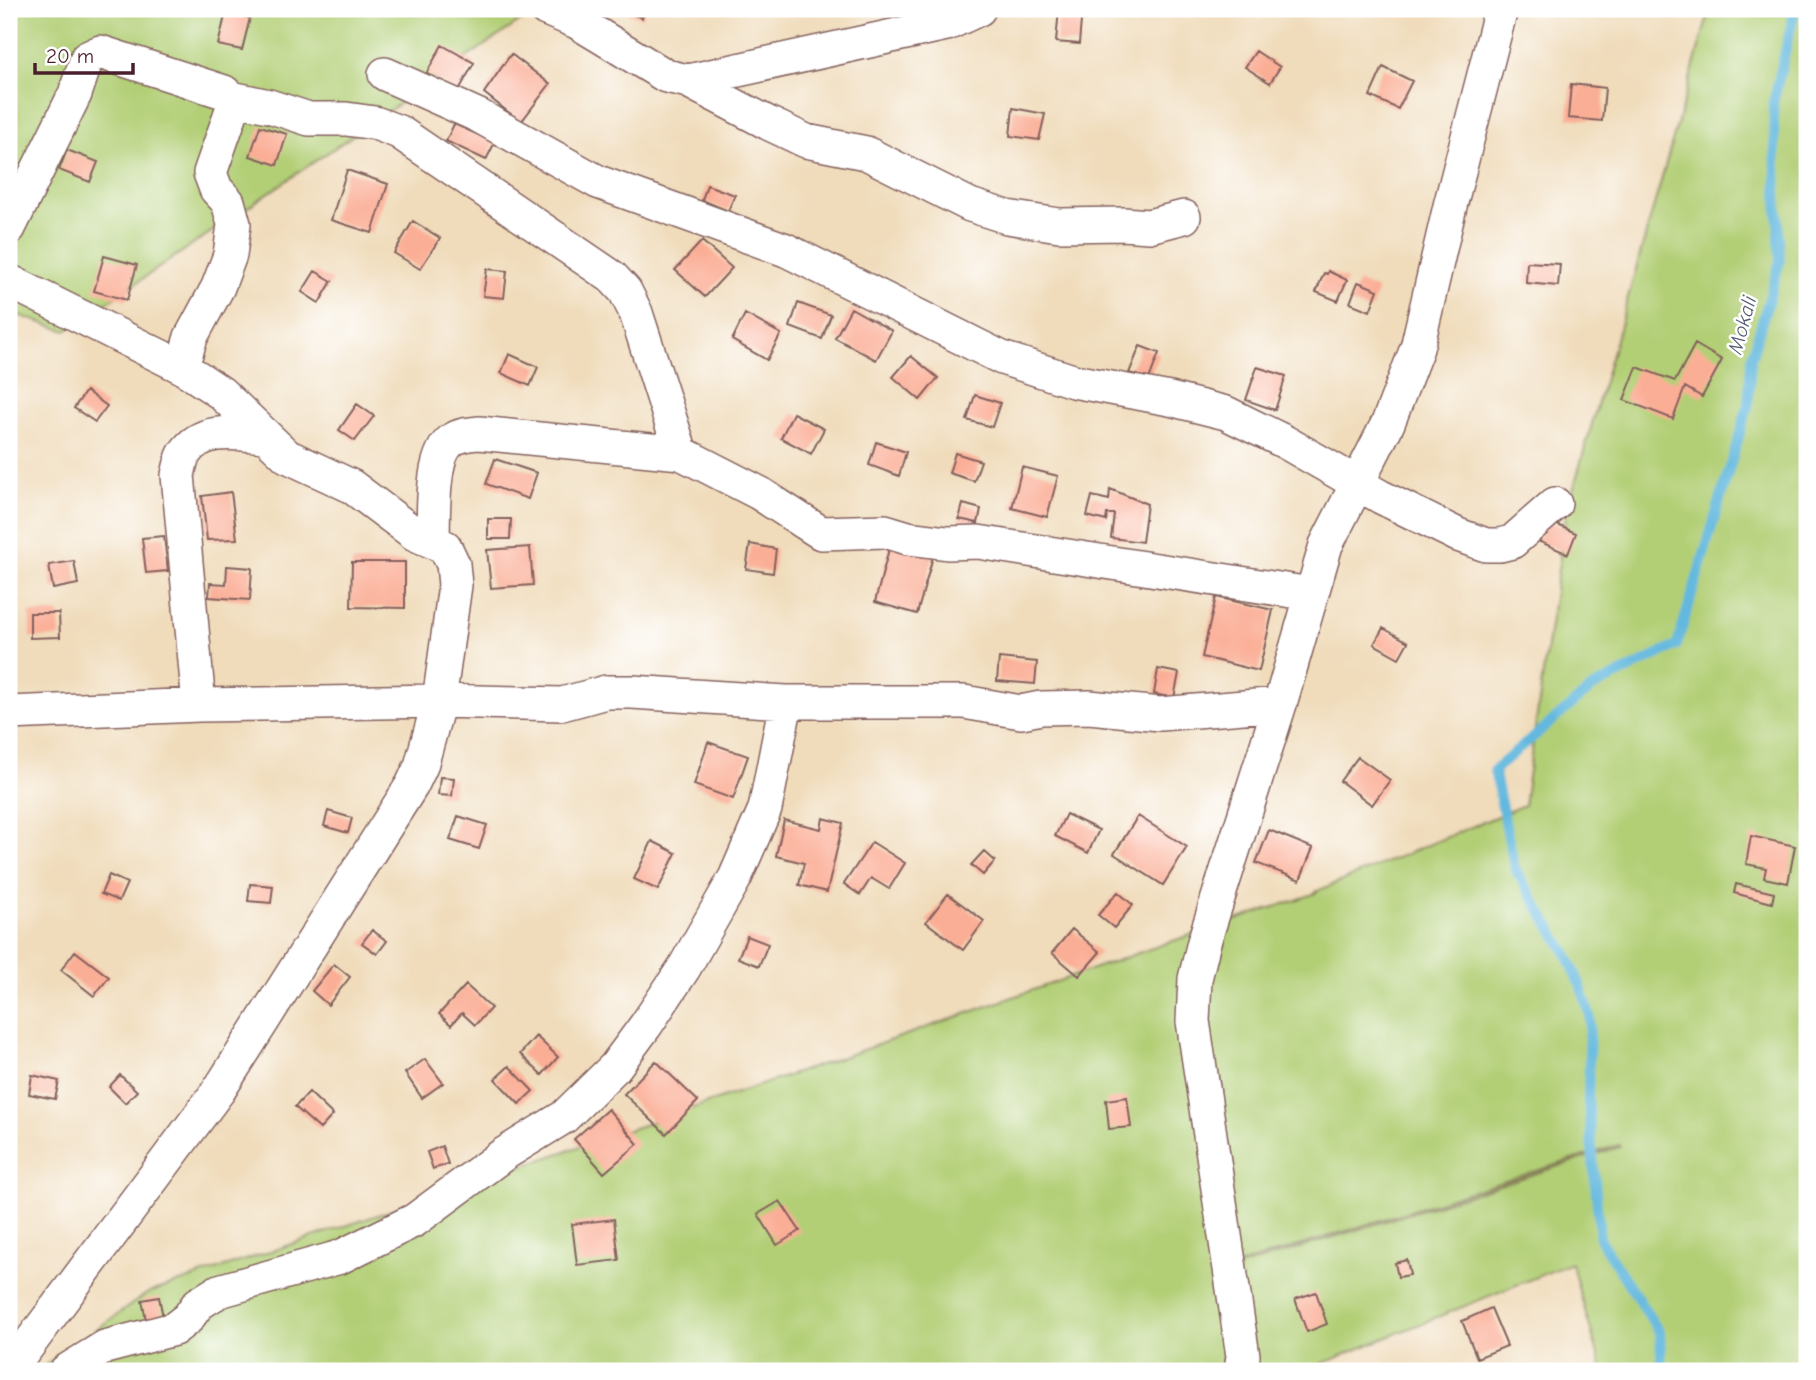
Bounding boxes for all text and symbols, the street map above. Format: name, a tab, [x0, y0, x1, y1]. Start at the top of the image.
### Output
scale bar	[35, 32, 133, 76]
text: 20 m	[46, 44, 94, 68]
water label: Mokali	[1722, 293, 1761, 358]

